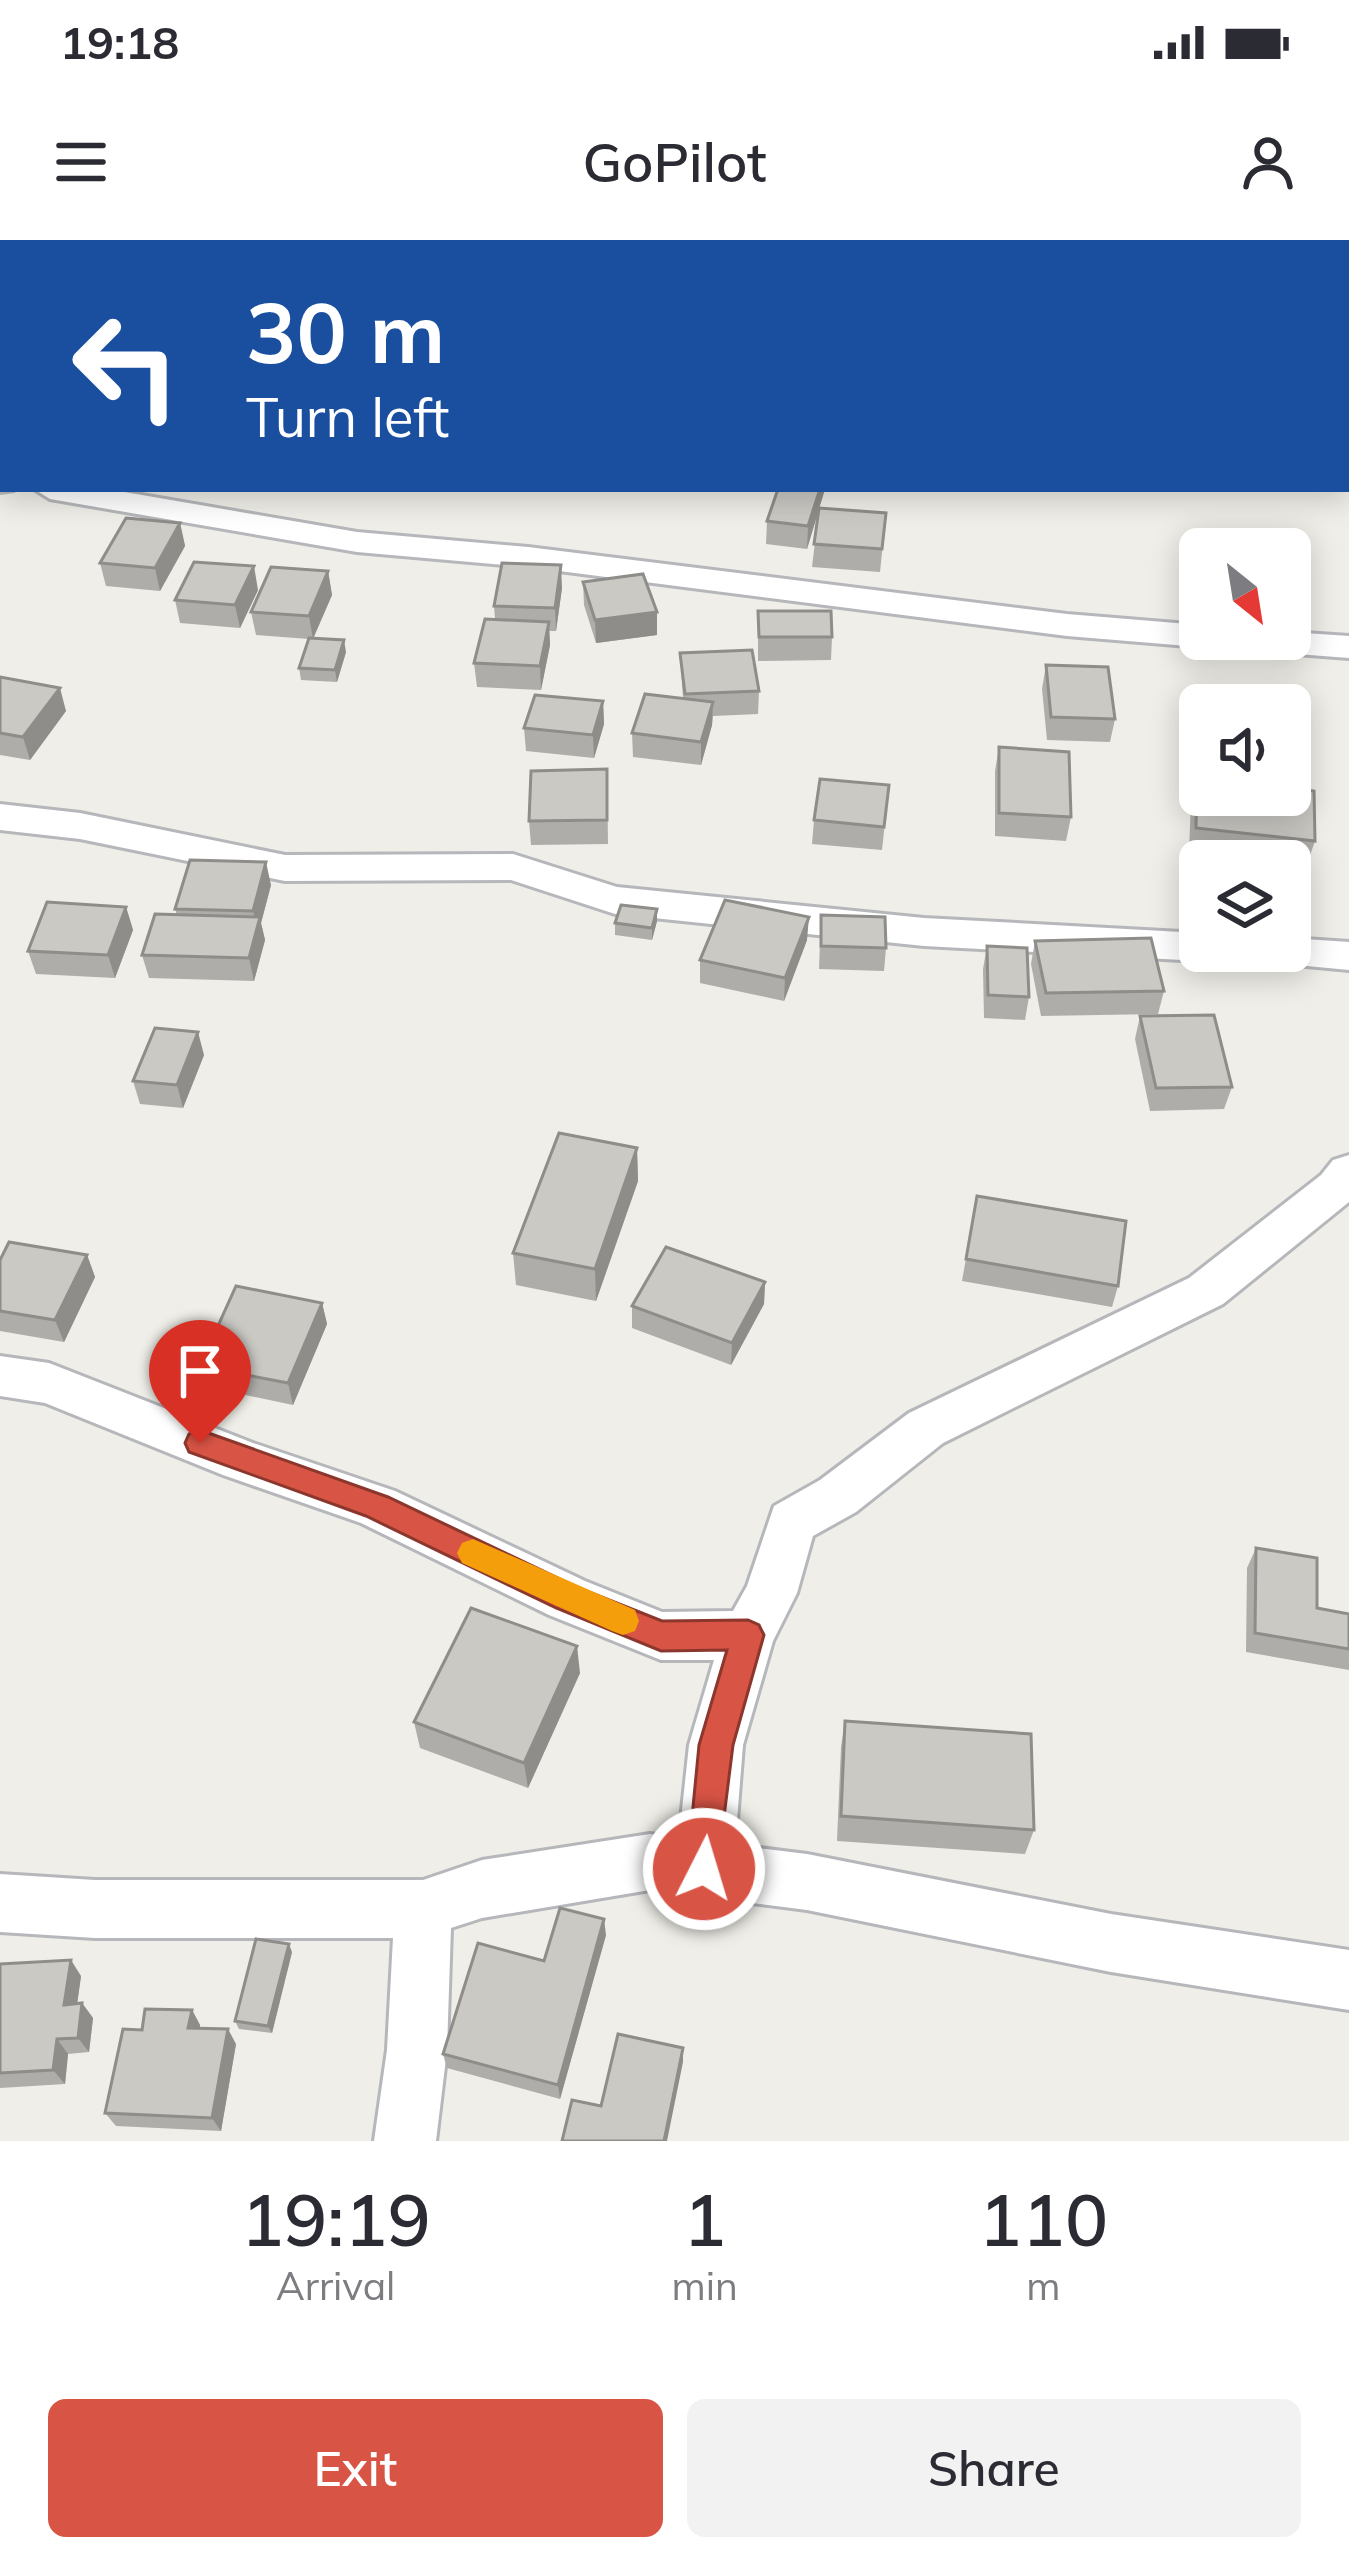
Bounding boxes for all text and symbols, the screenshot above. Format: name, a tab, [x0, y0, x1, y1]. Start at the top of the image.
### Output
text: 19:18	[60, 14, 179, 70]
text: GoPilot	[582, 128, 767, 196]
icon: menu	[48, 129, 114, 195]
icon: person	[1235, 129, 1301, 195]
text: 30 m	[246, 279, 445, 384]
icon: left	[48, 288, 204, 444]
text: Turn left	[246, 383, 449, 451]
north arrow	[1179, 528, 1311, 660]
map controls	[1179, 528, 1311, 972]
button: sound	[1179, 684, 1311, 816]
button: layers	[1179, 840, 1311, 972]
pin	[149, 1320, 251, 1443]
icon: arrive	[167, 1338, 233, 1404]
position arrow	[641, 1806, 767, 1932]
text: 19:19	[241, 2174, 431, 2264]
text: 1	[683, 2174, 726, 2264]
text: 110	[979, 2174, 1108, 2264]
text: Arrival	[276, 2261, 395, 2310]
text: min	[671, 2261, 738, 2310]
text: m	[1026, 2261, 1061, 2310]
button: Exit	[48, 2399, 663, 2537]
button: Share	[687, 2399, 1301, 2537]

